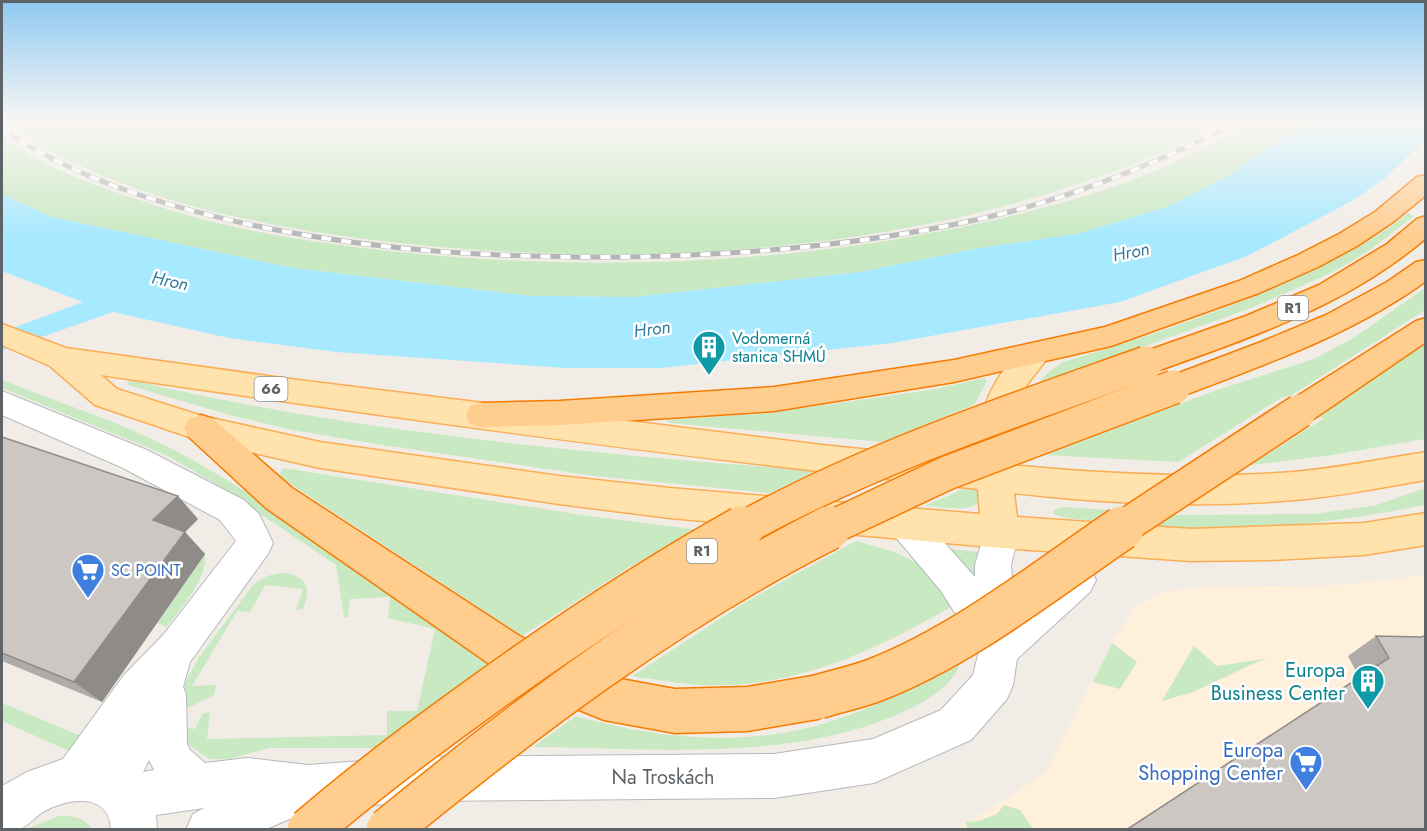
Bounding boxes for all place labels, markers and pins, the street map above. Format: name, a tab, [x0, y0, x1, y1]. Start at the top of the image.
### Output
place label: Vodomerná stanica SHMÚ	[732, 327, 826, 368]
building icon: Vodomerná stanica SHMÚ	[691, 329, 727, 376]
supermarket icon: SC POINT	[70, 552, 106, 599]
place label: SC POINT	[111, 559, 181, 582]
place label: Europa Business Center	[1211, 656, 1345, 708]
building icon: Europa Business Center	[1350, 663, 1386, 710]
place label: Europa Shopping Center	[1138, 736, 1283, 788]
supermarket icon: Europa Shopping Center	[1288, 744, 1324, 791]

